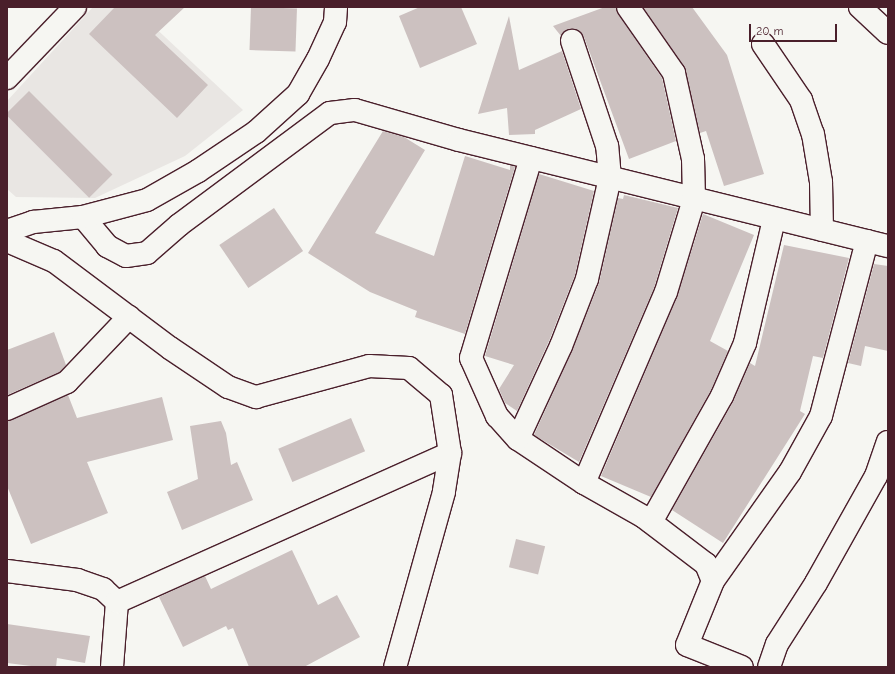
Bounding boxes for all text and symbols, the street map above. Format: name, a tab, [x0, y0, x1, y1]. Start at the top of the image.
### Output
scale bar	[751, 16, 839, 42]
text: 20 m	[756, 24, 784, 38]

